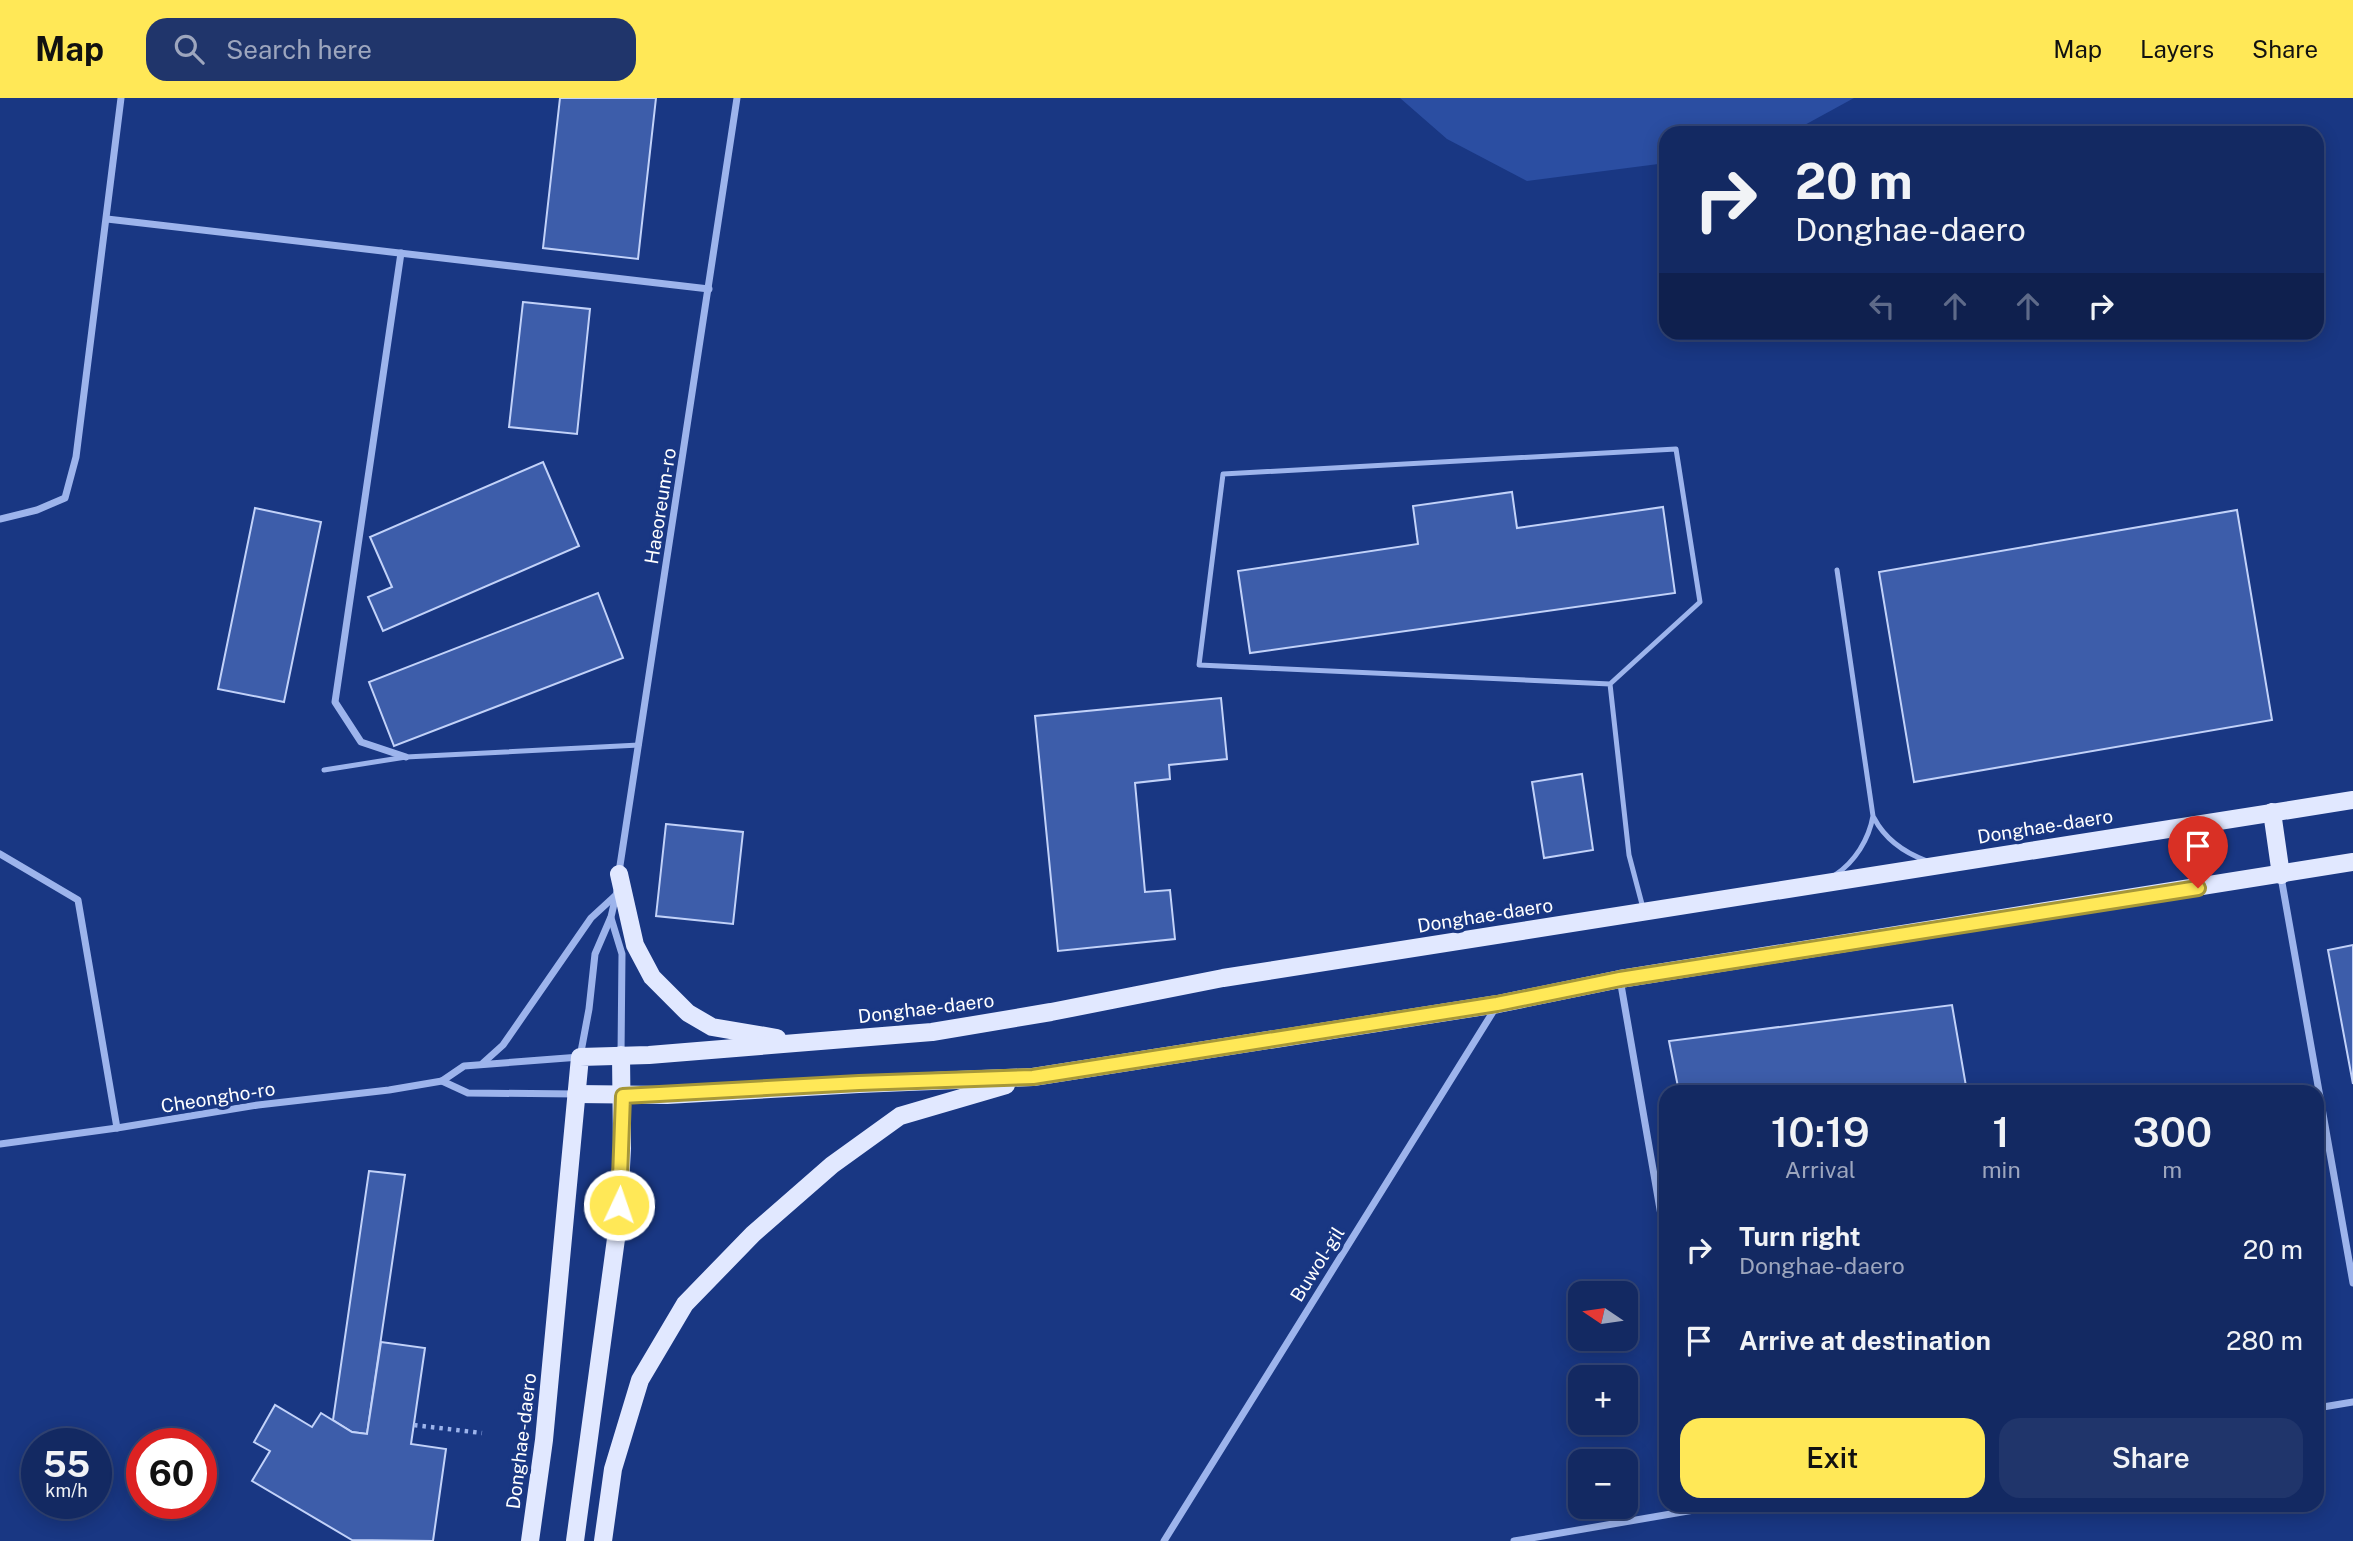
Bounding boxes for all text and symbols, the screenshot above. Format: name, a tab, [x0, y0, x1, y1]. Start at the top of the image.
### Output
search box	[146, 18, 636, 81]
text: Map	[35, 30, 104, 68]
icon: search	[170, 30, 208, 68]
text: Search here	[226, 34, 372, 65]
text: Map	[2053, 35, 2102, 63]
text: Layers	[2140, 35, 2214, 63]
text: Share	[2252, 35, 2318, 63]
text: 20 m	[1795, 152, 1913, 210]
icon: right	[1680, 154, 1771, 245]
text: Donghae-daero	[1795, 211, 2026, 248]
icon: left	[1863, 287, 1901, 325]
icon: ahead	[1936, 287, 1974, 325]
icon: ahead	[2009, 287, 2047, 325]
icon: right	[2082, 287, 2120, 325]
street label: Haeoreum-ro	[640, 446, 680, 566]
street label: Donghae-daero	[1976, 804, 2114, 848]
pin	[2168, 816, 2228, 888]
icon: arrive	[2179, 827, 2217, 865]
street label: Donghae-daero	[1416, 893, 1554, 937]
street label: Donghae-daero	[857, 989, 995, 1027]
street label: Cheongho-ro	[159, 1077, 277, 1117]
text: 10:19	[1771, 1107, 1870, 1156]
text: 1	[1992, 1107, 2010, 1156]
text: 300	[2132, 1107, 2212, 1156]
text: Arrival	[1785, 1156, 1856, 1183]
text: min	[1982, 1156, 2021, 1183]
text: m	[2162, 1156, 2182, 1183]
position arrow	[582, 1168, 656, 1242]
text: Turn right	[1739, 1221, 1861, 1252]
street label: Buwol-gil	[1285, 1223, 1349, 1305]
icon: right	[1680, 1231, 1718, 1269]
text: 20 m	[2243, 1234, 2303, 1265]
text: Donghae-daero	[1739, 1252, 1905, 1279]
north arrow	[1568, 1281, 1638, 1351]
map controls	[1568, 1281, 1638, 1519]
icon: arrive	[1680, 1322, 1718, 1360]
text: Arrive at destination	[1739, 1325, 1991, 1356]
text: 280 m	[2226, 1325, 2303, 1356]
button: +	[1568, 1365, 1638, 1435]
street label: Donghae-daero	[502, 1372, 540, 1510]
button: Exit	[1680, 1418, 1985, 1498]
button: Share	[1999, 1418, 2303, 1498]
speed limit sign: 60	[126, 1428, 217, 1519]
text: 55	[43, 1444, 90, 1485]
button: −	[1568, 1449, 1638, 1519]
text: km/h	[45, 1480, 88, 1501]

